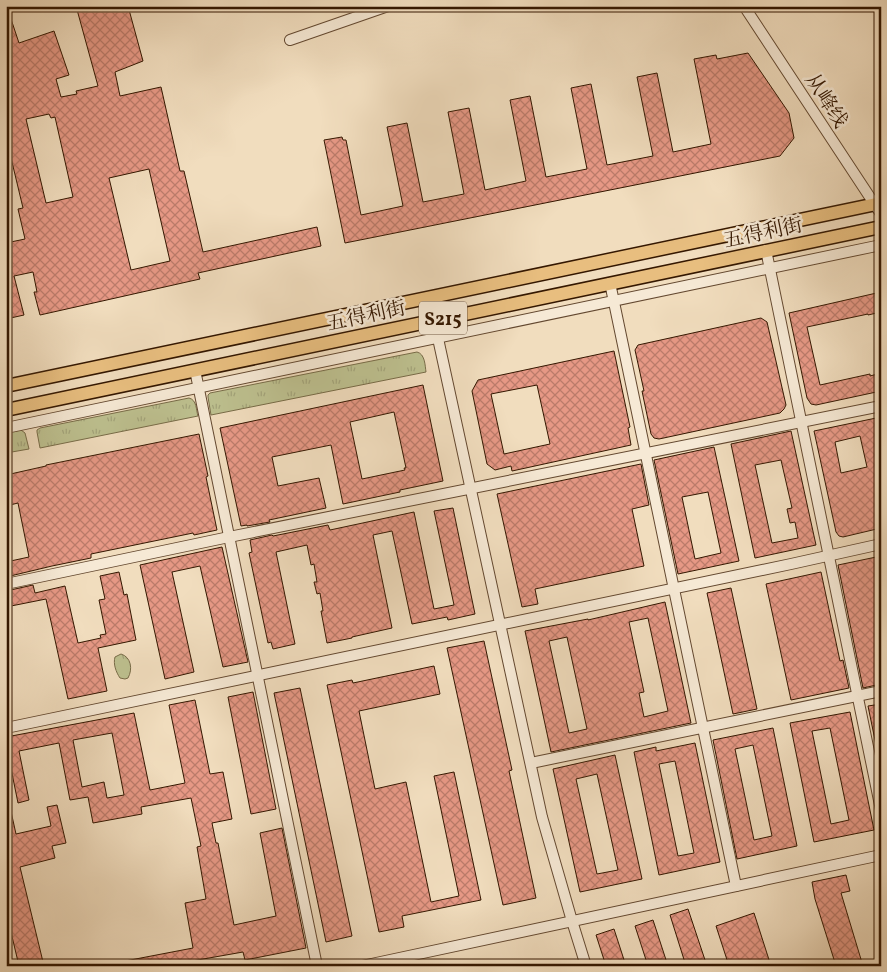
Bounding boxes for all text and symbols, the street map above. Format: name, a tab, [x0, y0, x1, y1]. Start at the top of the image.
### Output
street label: 从峰线	[797, 68, 853, 134]
street label: 五得利街	[721, 212, 805, 256]
street label: 五得利街	[324, 295, 408, 339]
road number: S215	[419, 302, 467, 334]

